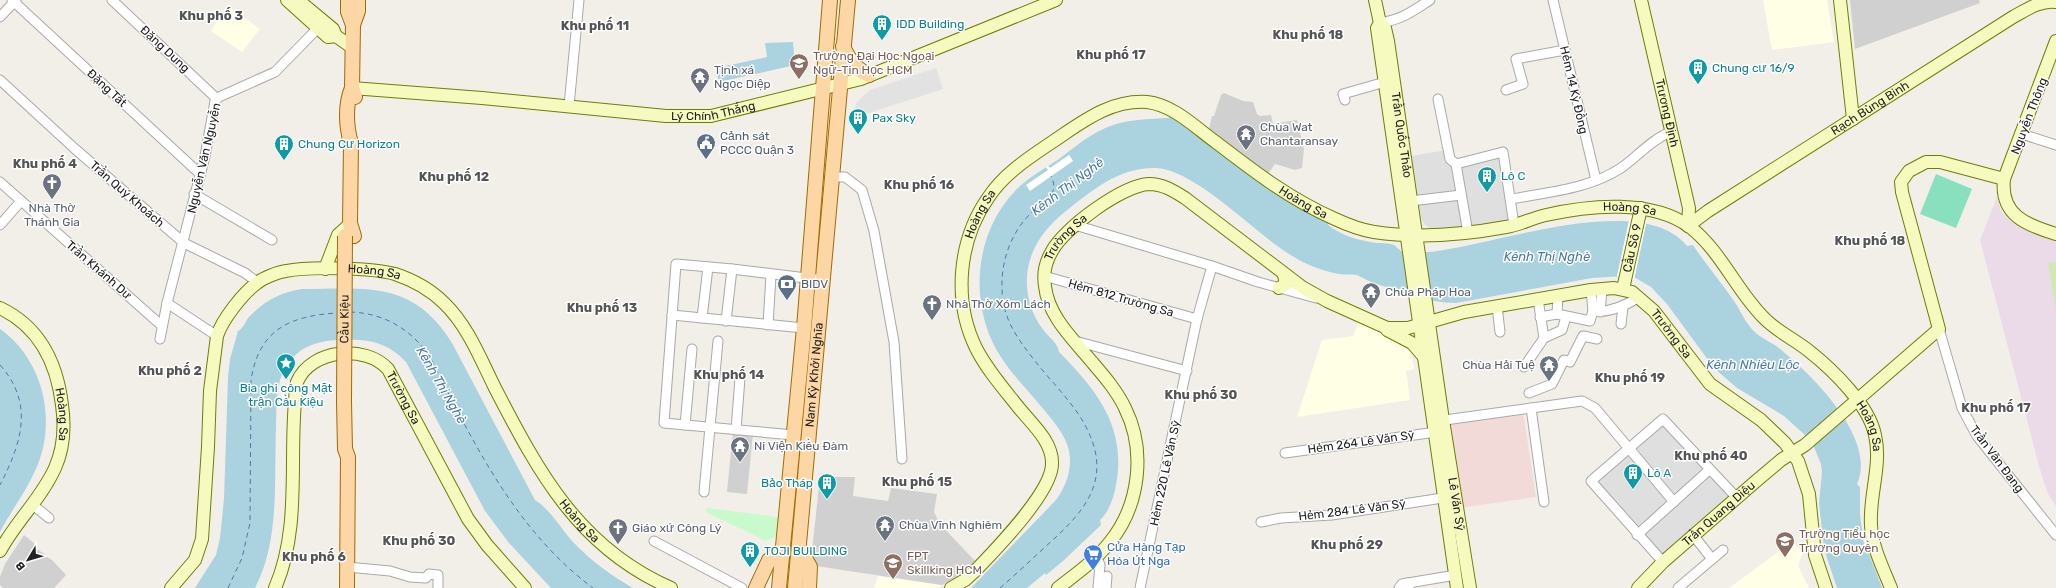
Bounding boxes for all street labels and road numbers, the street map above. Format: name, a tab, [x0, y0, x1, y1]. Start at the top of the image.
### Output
street label: Đặng Dung	[137, 23, 193, 75]
street label: Hẻm 14 Kỳ Ðồng	[1557, 44, 1591, 135]
street label: Ðặng Tất	[84, 66, 130, 110]
street label: Nguyễn Thông	[2008, 76, 2050, 156]
street label: Trương Định	[1652, 78, 1682, 148]
street label: Rạch Bùng Binh	[1828, 78, 1912, 138]
street label: Trần Quốc Thảo	[1389, 91, 1415, 179]
street label: Lý Chính Thắng	[671, 98, 757, 123]
street label: Nguyễn Văn Nguyễn	[184, 101, 224, 215]
street label: Trần Quý Khoách	[87, 158, 167, 230]
street label: Hoàng Sa	[1276, 183, 1330, 222]
street label: Hoàng Sa	[962, 187, 999, 241]
street label: Hoàng Sa	[1603, 200, 1658, 218]
street label: Trường Sa	[1041, 211, 1090, 262]
street label: Cầu Số 9	[1620, 222, 1644, 274]
street label: Trần Khánh Dư	[63, 237, 135, 302]
street label: Hoàng Sa	[347, 262, 403, 283]
street label: Hẻm 812 Trường Sa	[1067, 276, 1175, 320]
street label: Cầu Kiệu	[337, 295, 352, 343]
street label: Trường Sa	[1648, 306, 1695, 361]
street label: Nam Kỳ Khởi Nghĩa	[803, 322, 826, 428]
street label: Trường Sa	[384, 369, 423, 427]
street label: Hoàng Sa	[52, 387, 71, 442]
street label: Hoàng Sa	[1853, 398, 1884, 452]
street label: Hẻm 220 Lê Văn Sỹ	[1147, 419, 1183, 527]
street label: Trần Văn Ðang	[1967, 422, 2027, 495]
street label: Hẻm 264 Lê Văn Sỹ	[1307, 428, 1416, 456]
street label: Lê Văn Sỹ	[1445, 476, 1468, 532]
street label: Trần Quang Diệu	[1680, 478, 1758, 549]
street label: Hoàng Sa	[556, 496, 602, 546]
street label: Hẻm 284 Lê Văn Sỹ	[1298, 496, 1407, 524]

